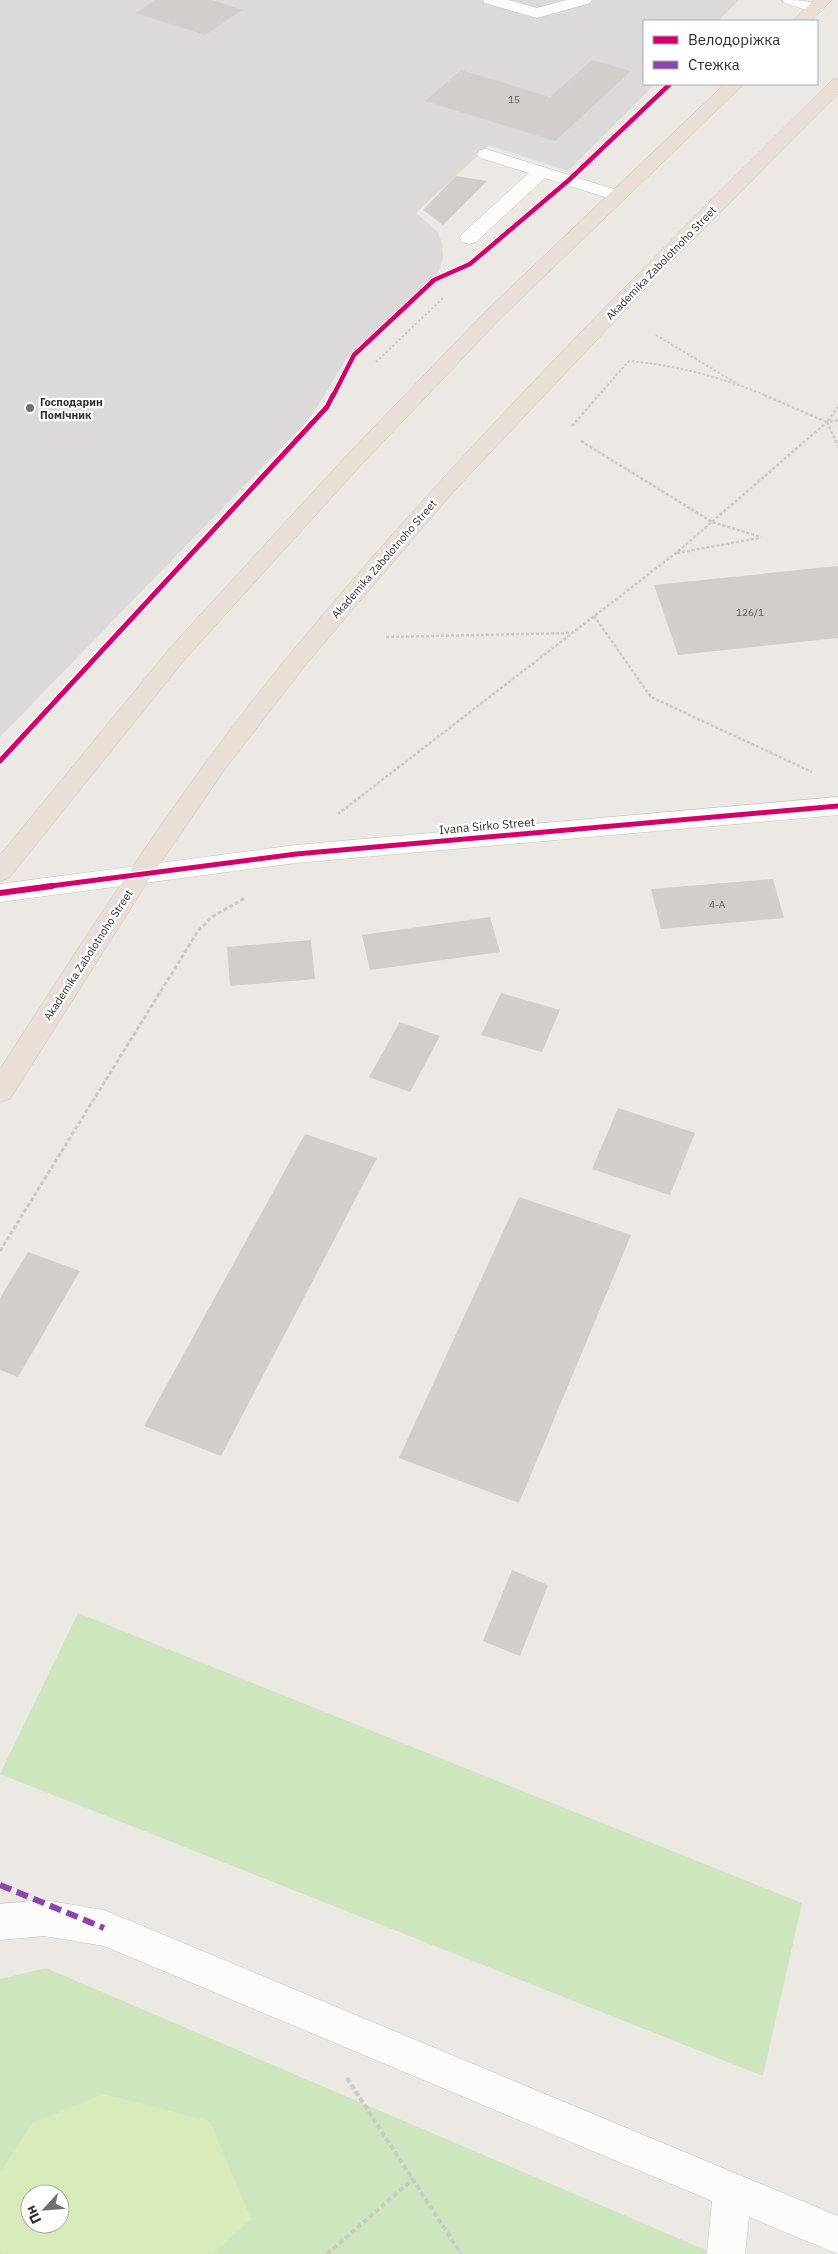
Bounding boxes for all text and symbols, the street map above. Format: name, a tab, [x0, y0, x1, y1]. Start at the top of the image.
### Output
legend	[643, 20, 818, 85]
text: Велодоріжка	[688, 30, 780, 49]
text: Стежка	[688, 55, 740, 74]
house number: 15	[508, 93, 520, 106]
street label: Akademika Zabolotnoho Street	[603, 203, 719, 323]
place label: Господарин Помічник	[40, 395, 103, 422]
marker: Господарин Помічник	[24, 402, 36, 414]
street label: Akademika Zabolotnoho Street	[329, 497, 440, 621]
house number: 126/1	[736, 606, 764, 619]
street label: Ivana Sirko Street	[438, 814, 535, 837]
street label: Akademika Zabolotnoho Street	[40, 887, 136, 1023]
house number: 4-А	[709, 898, 726, 911]
north arrow	[20, 2184, 70, 2234]
text: Пн	[21, 2202, 45, 2227]

